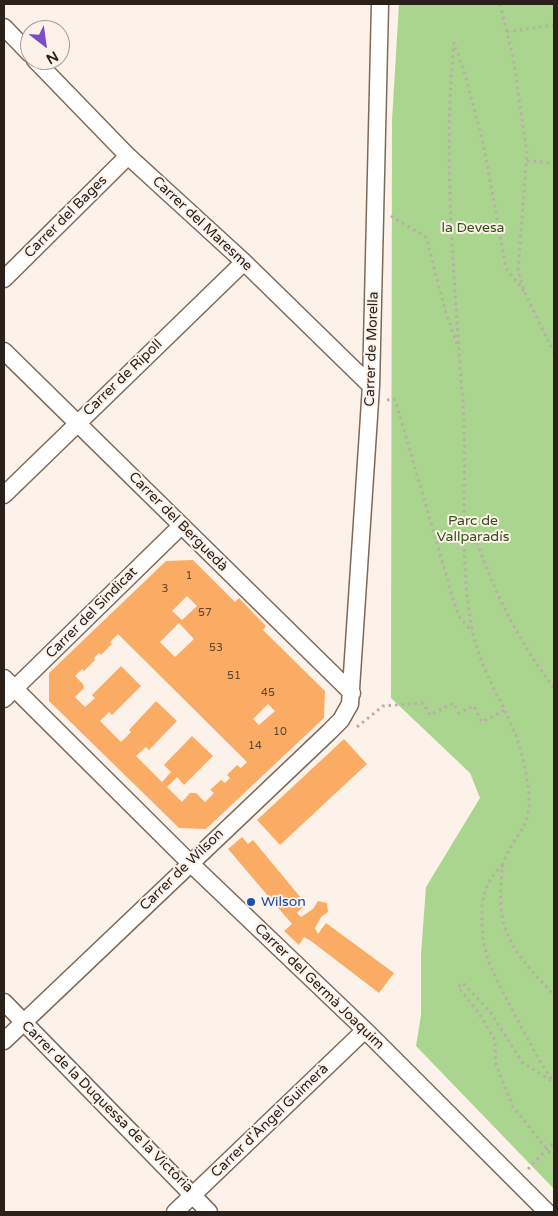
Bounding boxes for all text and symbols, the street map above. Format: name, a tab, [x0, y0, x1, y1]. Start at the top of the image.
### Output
north arrow	[20, 20, 70, 70]
text: N	[43, 47, 61, 68]
street label: Carrer del Bages	[21, 172, 111, 262]
street label: Carrer del Maresme	[148, 173, 256, 275]
park label: la Devesa	[442, 220, 504, 236]
street label: Carrer de Morella	[362, 291, 382, 407]
street label: Carrer de Ripoll	[80, 336, 166, 420]
street label: Carrer del Berguedà	[125, 469, 231, 575]
park label: Parc de Vallparadís	[437, 513, 509, 546]
street label: Carrer del Sindicat	[43, 564, 141, 662]
house number: 1	[186, 569, 192, 583]
house number: 3	[162, 582, 168, 596]
house number: 57	[198, 606, 212, 620]
house number: 53	[209, 641, 223, 655]
house number: 51	[227, 669, 241, 683]
house number: 45	[261, 686, 275, 700]
house number: 10	[273, 725, 287, 739]
house number: 14	[248, 739, 262, 753]
street label: Carrer de Wilson	[137, 826, 227, 914]
place label: Wilson	[261, 894, 306, 910]
marker: Wilson	[245, 896, 257, 908]
street label: Carrer del Germà Joaquim	[251, 921, 387, 1053]
street label: Carrer de la Duquessa de la Victòria	[18, 1018, 196, 1196]
street label: Carrer d'Àngel Guimerà	[208, 1061, 332, 1181]

